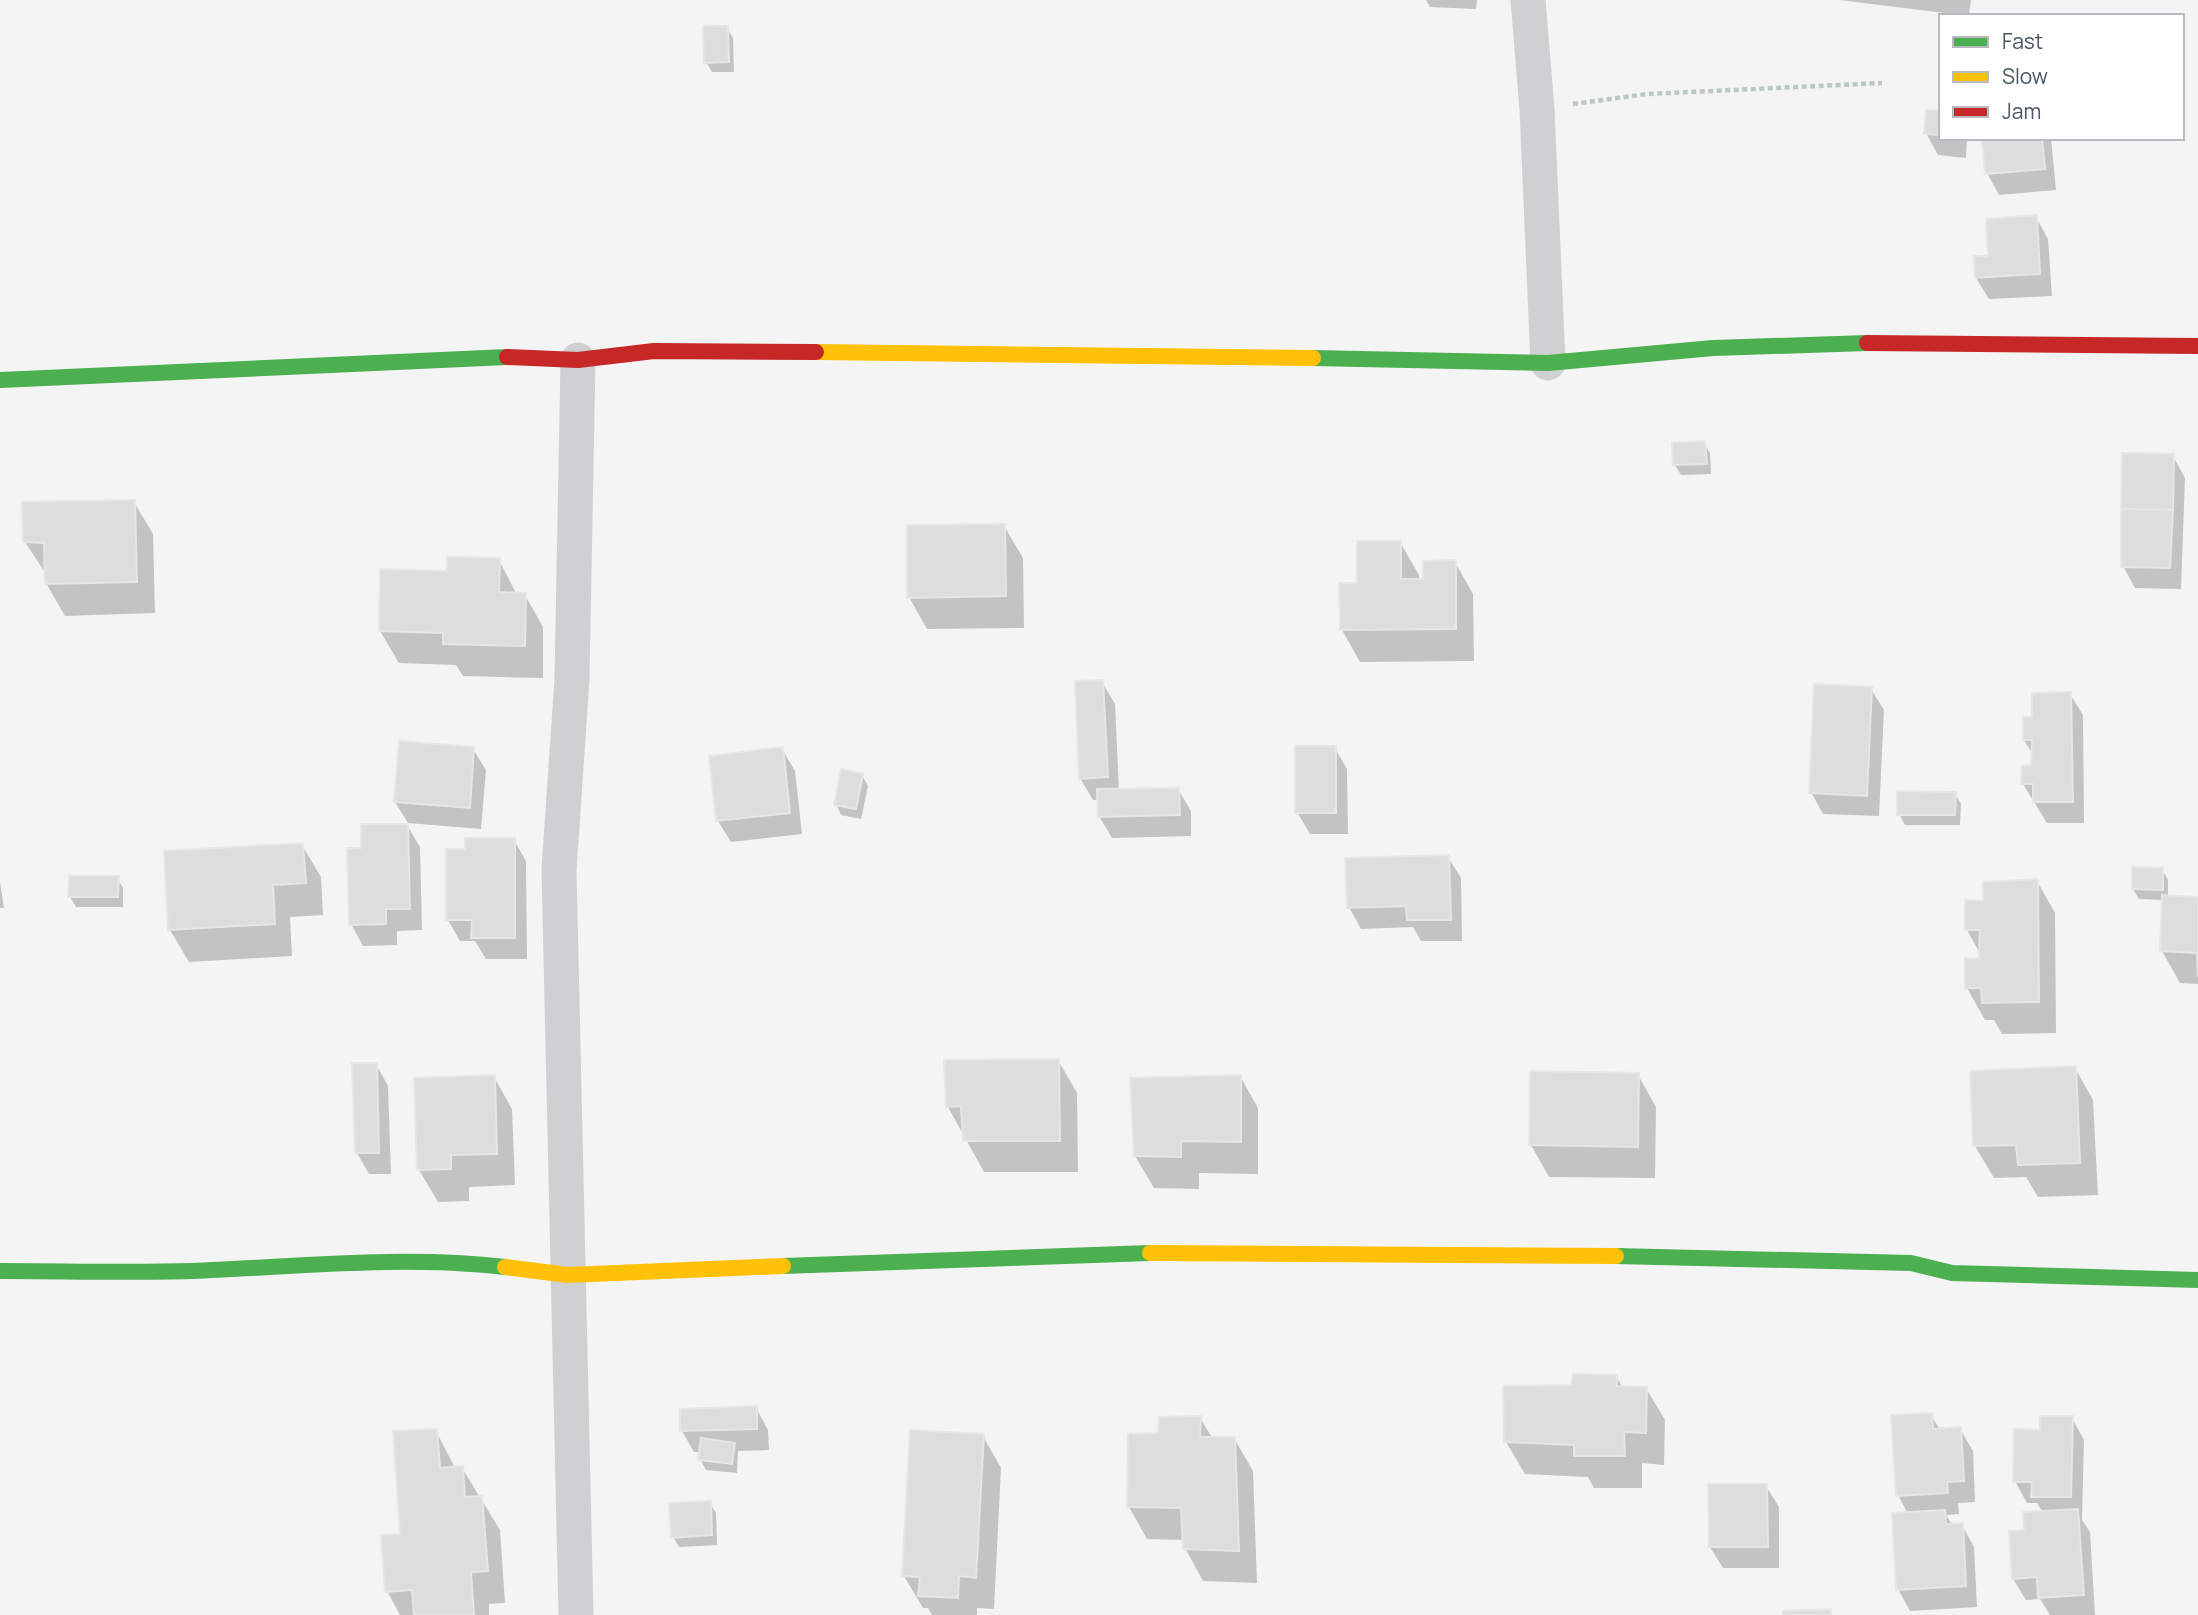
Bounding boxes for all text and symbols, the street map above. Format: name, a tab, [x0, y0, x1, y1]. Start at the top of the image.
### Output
legend	[1939, 14, 2184, 140]
text: Fast	[2002, 27, 2043, 55]
text: Slow	[2002, 62, 2048, 90]
text: Jam	[2002, 97, 2041, 125]

